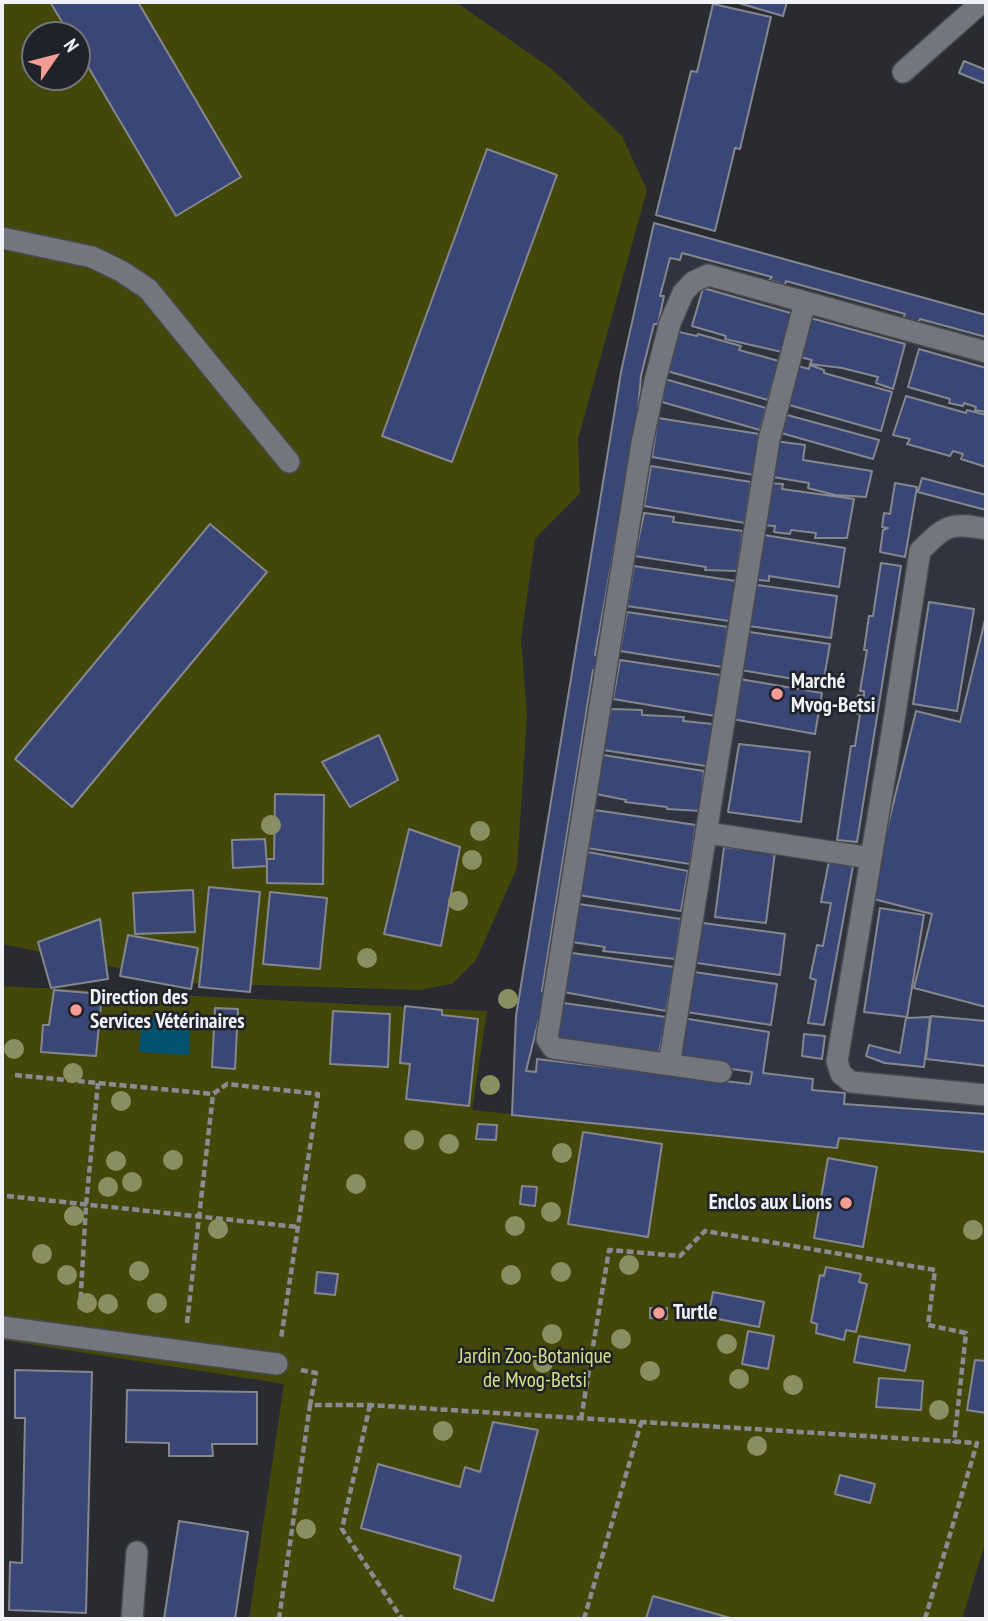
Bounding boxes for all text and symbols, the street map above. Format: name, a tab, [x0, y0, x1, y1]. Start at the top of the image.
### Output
north arrow	[21, 21, 91, 91]
text: N	[59, 34, 84, 56]
place label: Marché Mvog-Betsi	[791, 669, 876, 719]
marker: Marché Mvog-Betsi	[769, 686, 785, 702]
place label: Direction des Services Vétérinaires	[90, 985, 245, 1035]
marker: Direction des Services Vétérinaires	[68, 1002, 84, 1018]
place label: Enclos aux Lions	[709, 1190, 832, 1216]
marker: Enclos aux Lions	[838, 1195, 854, 1211]
place label: Turtle	[673, 1300, 717, 1326]
marker: Turtle	[651, 1305, 667, 1321]
park label: Jardin Zoo-Botanique de Mvog-Betsi	[459, 1344, 611, 1394]

